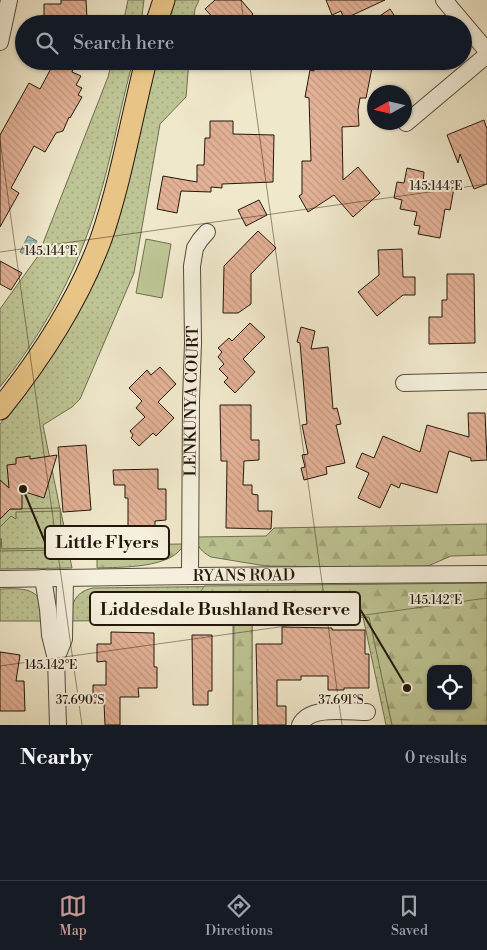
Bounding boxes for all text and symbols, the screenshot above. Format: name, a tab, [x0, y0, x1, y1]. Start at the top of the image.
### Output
search box	[15, 15, 472, 70]
icon: search	[33, 29, 61, 57]
text: Search here	[73, 31, 174, 55]
north arrow	[367, 85, 412, 130]
text: 145.144°E	[409, 179, 463, 194]
text: 145.144°E	[24, 244, 78, 259]
street label: LENKUNYA COURT	[181, 326, 203, 476]
callout: Little Flyers	[45, 526, 169, 559]
text: Little Flyers	[55, 531, 159, 554]
street label: RYANS ROAD	[193, 565, 295, 586]
callout: Liddesdale Bushland Reserve	[90, 592, 360, 625]
text: 145.142°E	[410, 593, 462, 608]
text: Liddesdale Bushland Reserve	[100, 598, 350, 621]
text: 145.142°E	[25, 658, 77, 673]
map controls	[427, 665, 472, 710]
button: locate	[427, 665, 472, 710]
text: 37.690°S	[56, 693, 104, 708]
text: 37.691°S	[318, 693, 364, 708]
text: Nearby	[20, 745, 93, 771]
text: 0 results	[405, 748, 467, 768]
tab: Map	[59, 892, 87, 940]
tab: Directions	[205, 892, 273, 940]
tab: Saved	[391, 892, 428, 940]

